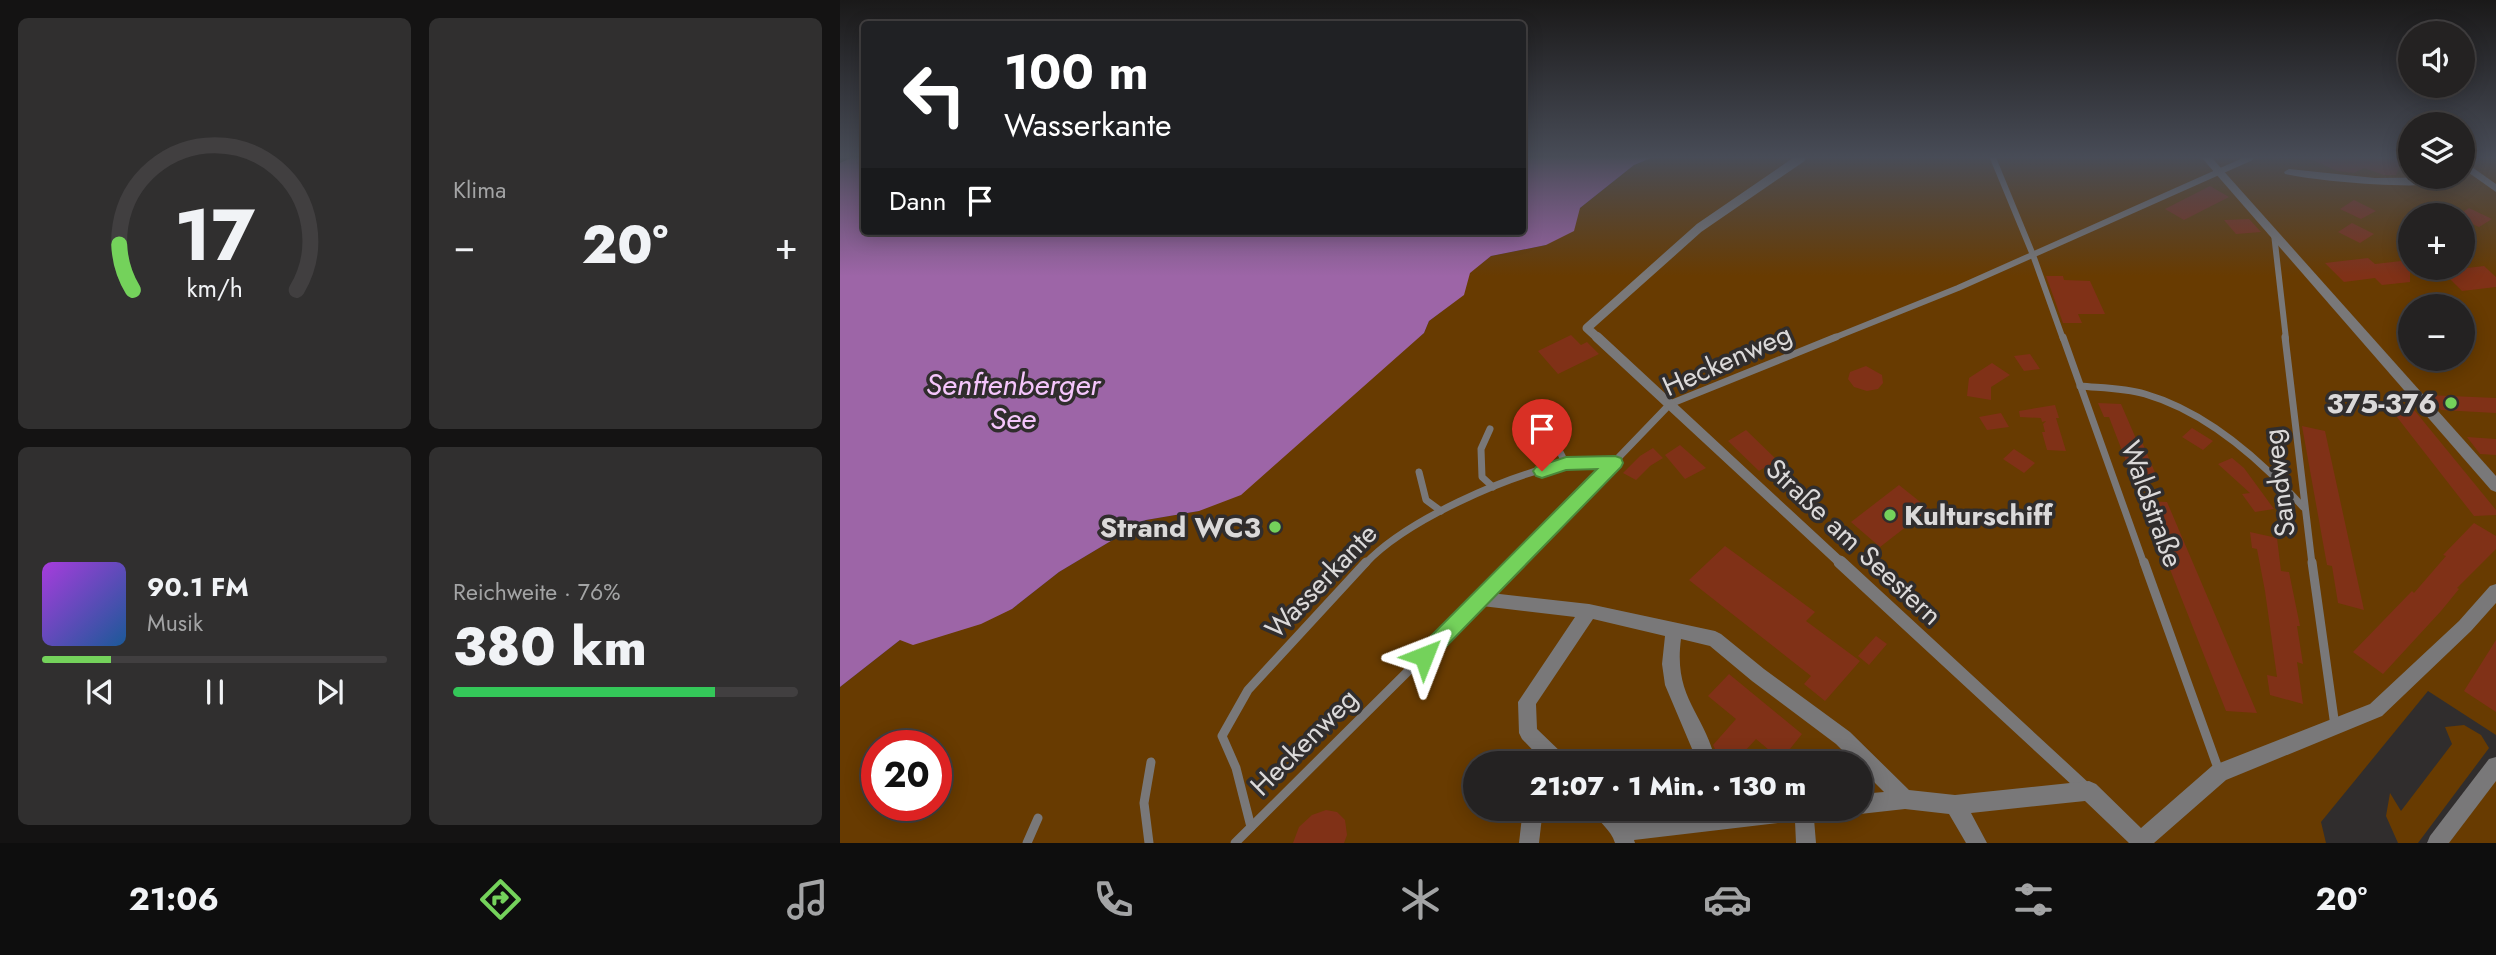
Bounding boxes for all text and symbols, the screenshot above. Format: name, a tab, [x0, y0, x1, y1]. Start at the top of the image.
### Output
map controls	[2398, 21, 2475, 371]
button: sound	[2398, 21, 2475, 98]
text: 100 m	[1004, 37, 1149, 107]
icon: left	[889, 49, 980, 140]
text: Wasserkante	[1004, 102, 1172, 148]
button: layers	[2398, 112, 2475, 189]
text: Klima	[453, 173, 506, 207]
text: 17	[174, 182, 255, 287]
text: Dann	[889, 182, 947, 220]
icon: arrive	[961, 182, 999, 220]
button: +	[2398, 203, 2475, 280]
text: 20°	[582, 207, 668, 283]
text: −	[453, 218, 475, 273]
text: +	[775, 218, 798, 273]
text: km/h	[186, 269, 243, 305]
button: −	[2398, 294, 2475, 371]
street label: Heckenweg	[1656, 313, 1798, 407]
water label: Senftenberger See	[926, 363, 1102, 440]
place label: 375-376	[2326, 383, 2437, 424]
marker: 375-376	[2443, 395, 2459, 411]
pin	[1512, 399, 1572, 471]
icon: arrive	[1523, 410, 1561, 448]
street label: Sandweg	[2252, 427, 2306, 539]
street label: Waldstraße	[2110, 435, 2194, 573]
street label: Straße am Seestern	[1756, 449, 1952, 635]
place label: Kulturschiff	[1904, 495, 2054, 536]
place label: Strand WC3	[1100, 507, 1261, 548]
marker: Kulturschiff	[1882, 507, 1898, 523]
street label: Wasserkante	[1255, 514, 1387, 648]
marker: Strand WC3	[1267, 519, 1283, 535]
text: 90.1 FM	[147, 568, 249, 606]
text: Reichweite · 76%	[453, 575, 620, 609]
text: Musik	[147, 606, 203, 640]
text: 380 km	[453, 609, 647, 685]
position arrow	[1387, 619, 1461, 693]
icon: previous	[81, 673, 119, 711]
icon: pause	[196, 673, 234, 711]
icon: next	[311, 673, 349, 711]
street label: Heckenweg	[1241, 679, 1367, 805]
speed limit sign: 20	[861, 730, 952, 821]
text: 21:07 · 1 Min. · 130 m	[1530, 767, 1806, 805]
icon: directions	[476, 875, 525, 924]
icon: music	[783, 875, 832, 924]
icon: phone	[1089, 875, 1138, 924]
icon: climate	[1396, 875, 1445, 924]
icon: car	[1703, 875, 1752, 924]
icon: filters	[2009, 875, 2058, 924]
text: 21:06	[129, 876, 219, 922]
text: 20°	[2316, 876, 2367, 922]

